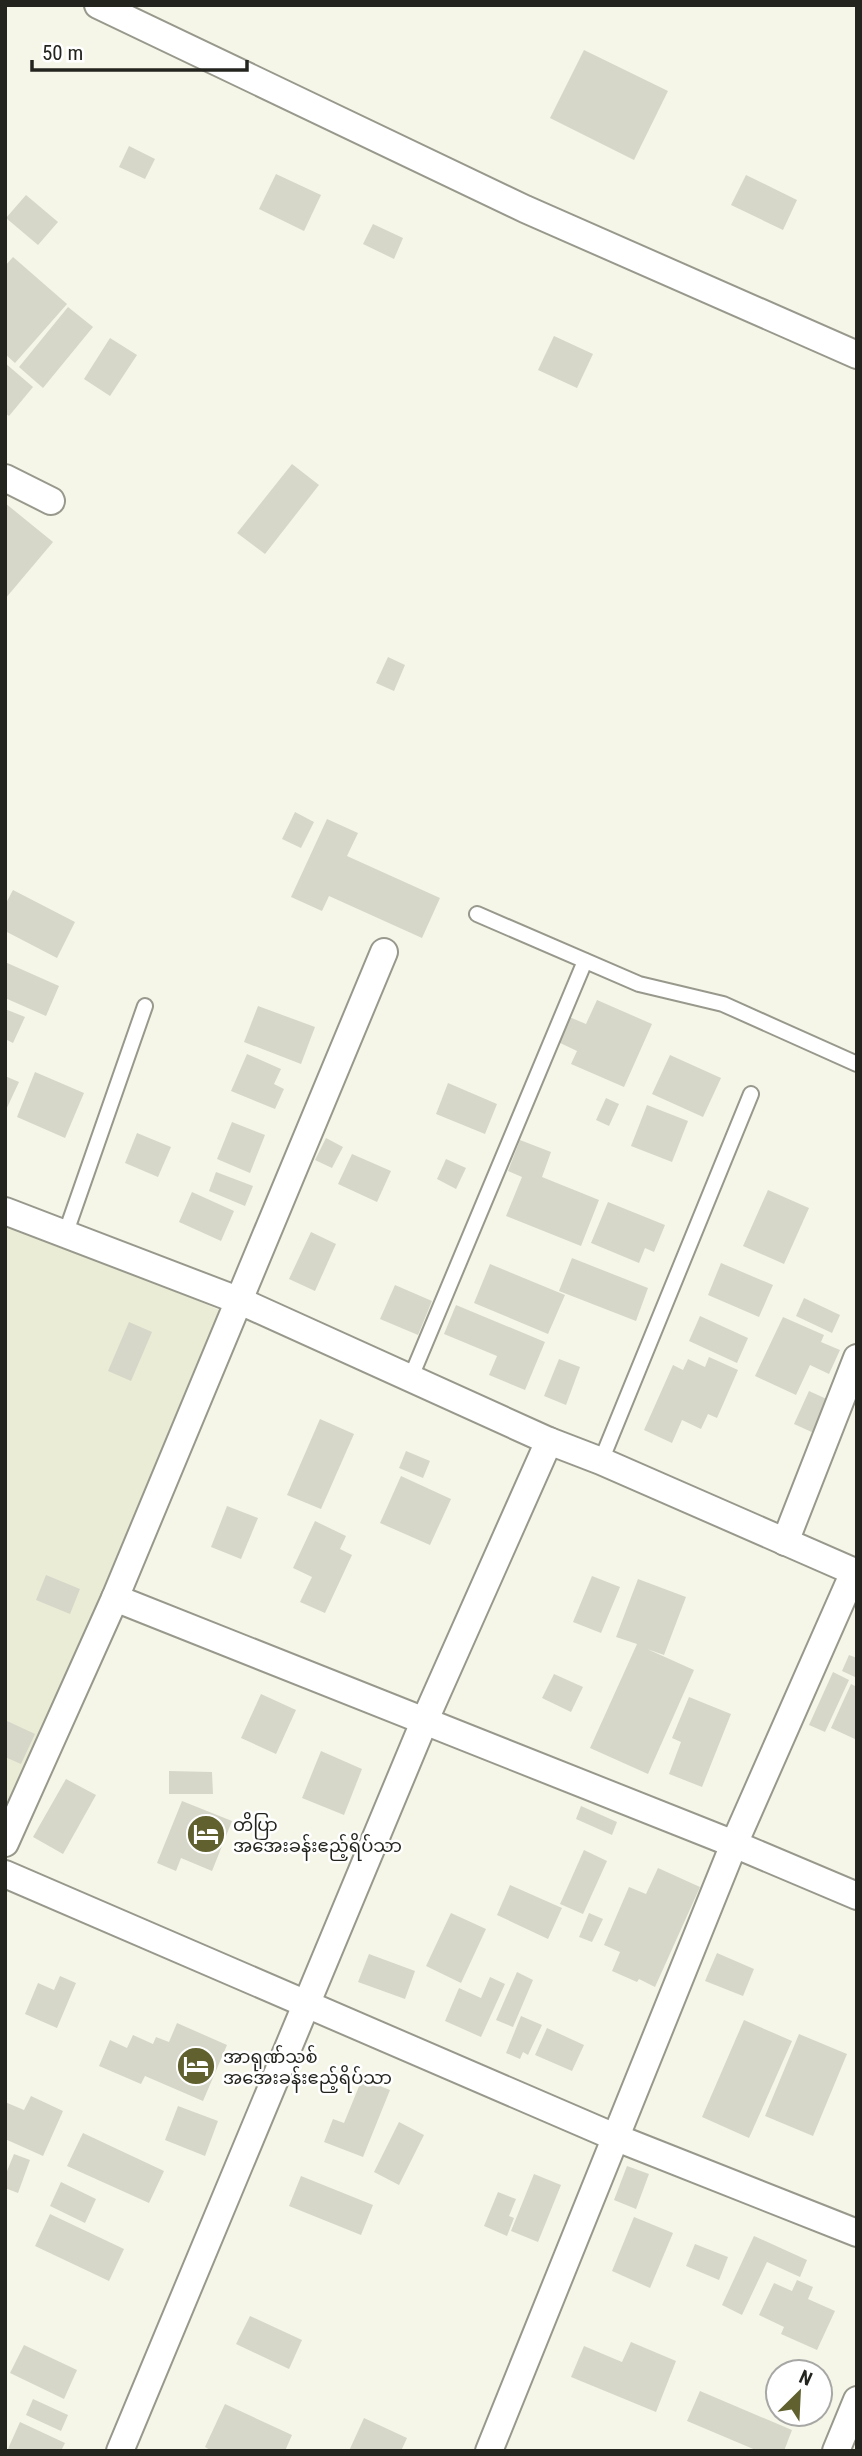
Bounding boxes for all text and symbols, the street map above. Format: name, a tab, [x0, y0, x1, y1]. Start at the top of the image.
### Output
scale bar	[32, 28, 247, 72]
text: 50 m	[42, 41, 83, 65]
place label: တိပြာ အအေးခန်းဧည့်ရိပ်သာ	[233, 1811, 402, 1861]
hotel icon: တိပြာ အအေးခန်းဧည့်ရိပ်သာ	[185, 1813, 227, 1855]
place label: အာရုဏ်သစ် အအေးခန်းဧည့်ရိပ်သာ	[223, 2044, 392, 2093]
hotel icon: အာရုဏ်သစ် အအေးခန်းဧည့်ရိပ်သာ	[175, 2045, 217, 2087]
north arrow	[764, 2358, 834, 2428]
text: N	[796, 2365, 816, 2391]

